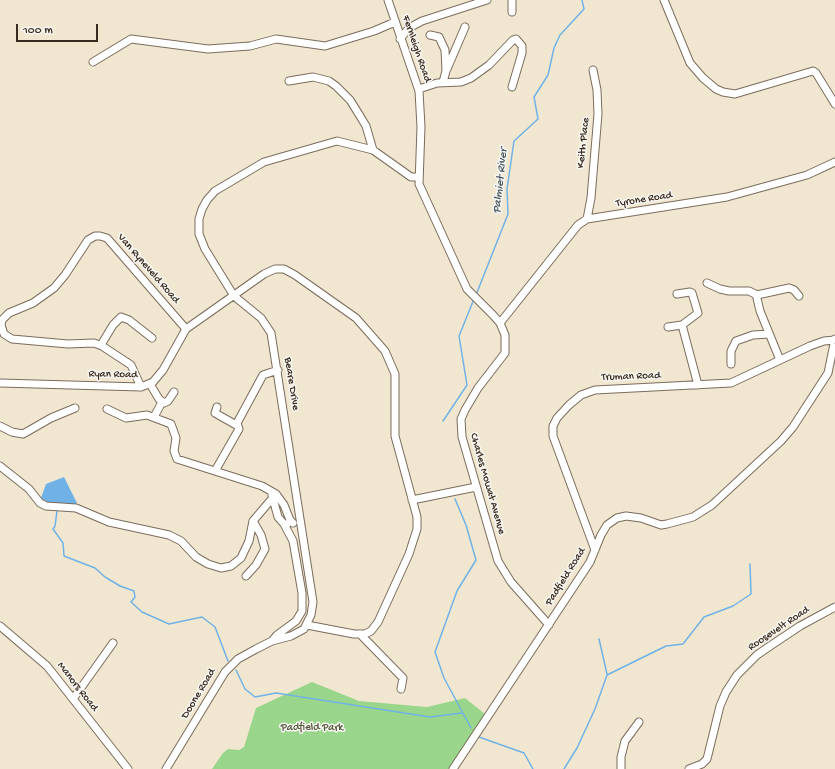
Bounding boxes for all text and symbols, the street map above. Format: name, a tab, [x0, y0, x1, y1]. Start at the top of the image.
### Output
street label: Fernleigh Road	[398, 14, 434, 84]
scale bar	[18, 16, 100, 42]
text: 100 m	[23, 24, 53, 38]
street label: Keith Place	[575, 117, 593, 169]
water label: Palmiet River	[490, 148, 512, 214]
street label: Tyrone Road	[615, 189, 673, 211]
street label: Van Ryneveld Road	[114, 231, 182, 307]
street label: Beare Drive	[280, 357, 302, 411]
street label: Ryan Road	[88, 368, 138, 382]
street label: Truman Road	[601, 369, 661, 385]
street label: Charles Mowat Avenue	[466, 432, 508, 536]
street label: Padfield Road	[543, 546, 589, 608]
street label: Roosevelt Road	[746, 604, 812, 654]
street label: Manors Road	[54, 660, 100, 714]
street label: Doone Road	[179, 667, 219, 721]
park label: Padfield Park	[281, 721, 343, 735]

